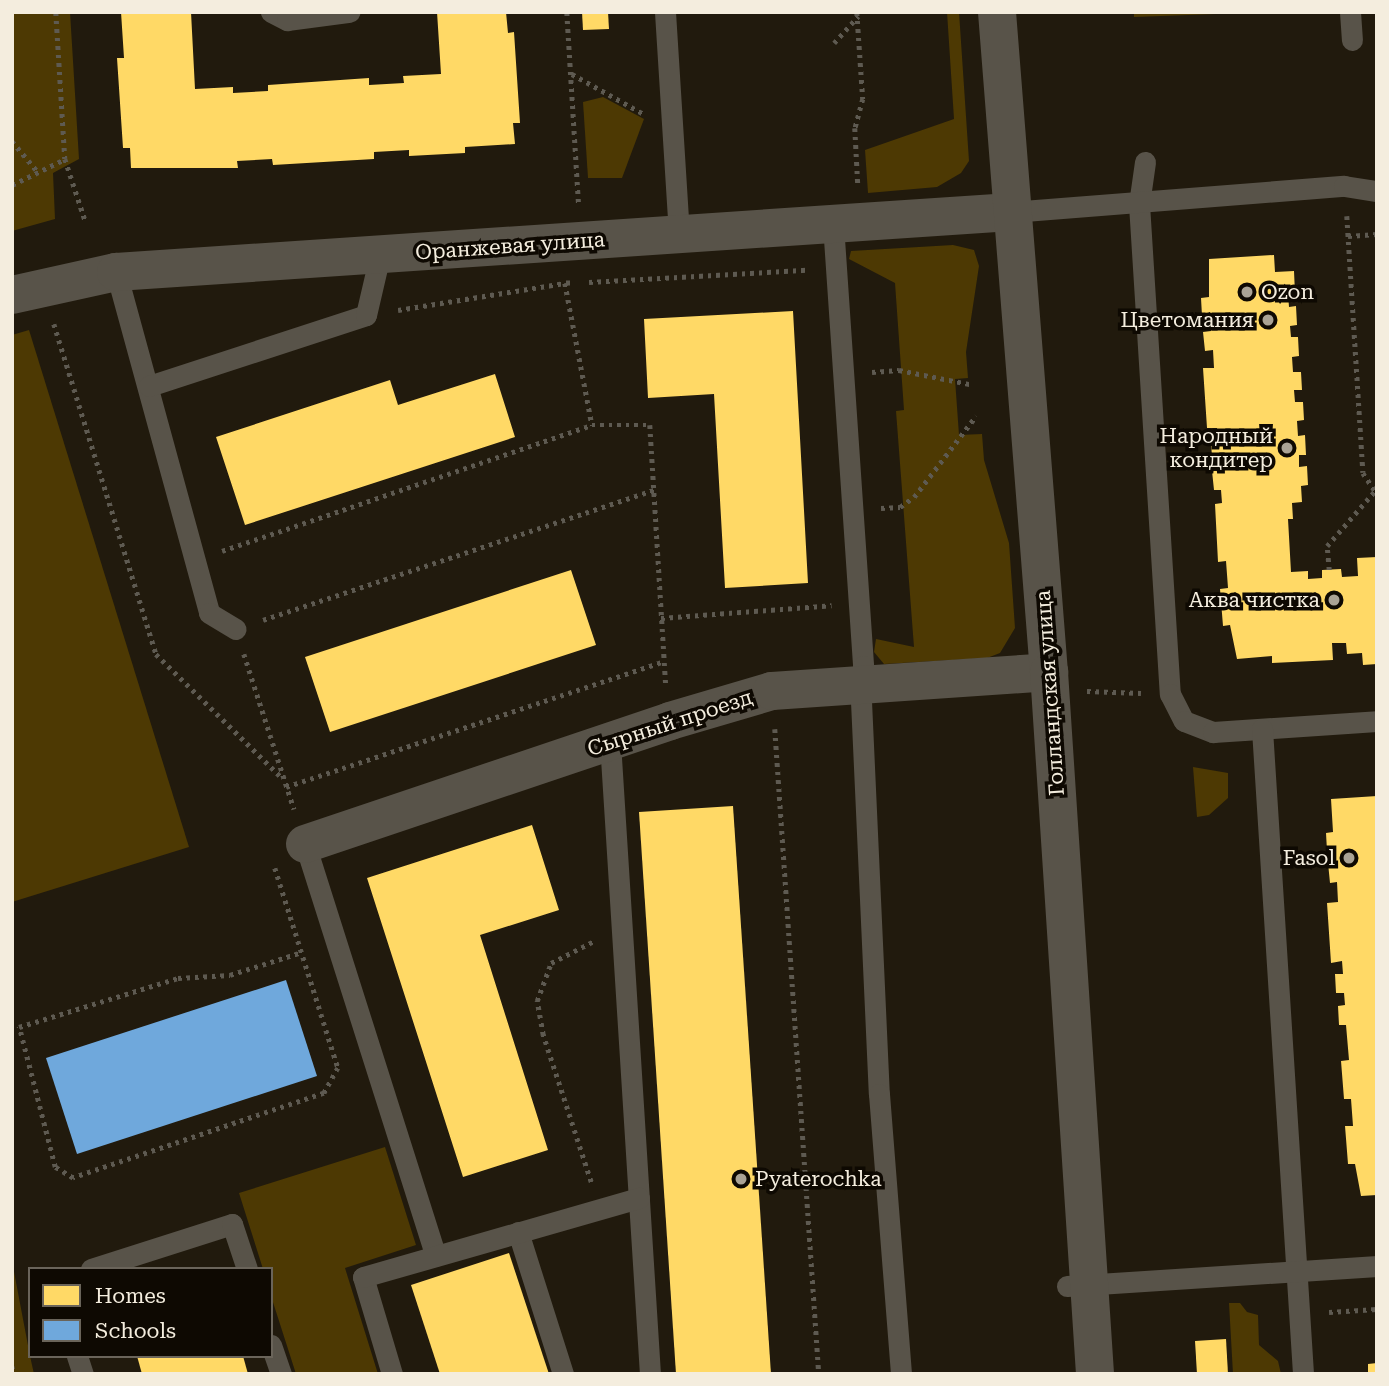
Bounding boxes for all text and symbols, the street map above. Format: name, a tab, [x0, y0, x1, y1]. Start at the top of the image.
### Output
street label: Оранжевая улица	[414, 227, 606, 265]
place label: Ozon	[1261, 279, 1314, 305]
marker: Ozon	[1239, 284, 1255, 300]
place label: Цветомания	[1120, 307, 1254, 333]
marker: Цветомания	[1260, 312, 1276, 328]
place label: Народный кондитер	[1160, 423, 1273, 473]
marker: Народный кондитер	[1279, 440, 1295, 456]
place label: Аква чистка	[1189, 587, 1320, 613]
street label: Голландская улица	[1030, 589, 1070, 797]
marker: Аква чистка	[1326, 592, 1342, 608]
street label: Сырный проезд	[584, 684, 756, 762]
place label: Fasol	[1283, 845, 1335, 871]
marker: Fasol	[1341, 850, 1357, 866]
place label: Pyaterochka	[755, 1166, 882, 1192]
marker: Pyaterochka	[733, 1171, 749, 1187]
legend	[28, 1267, 273, 1358]
text: Homes	[95, 1284, 166, 1308]
text: Schools	[95, 1319, 176, 1343]

